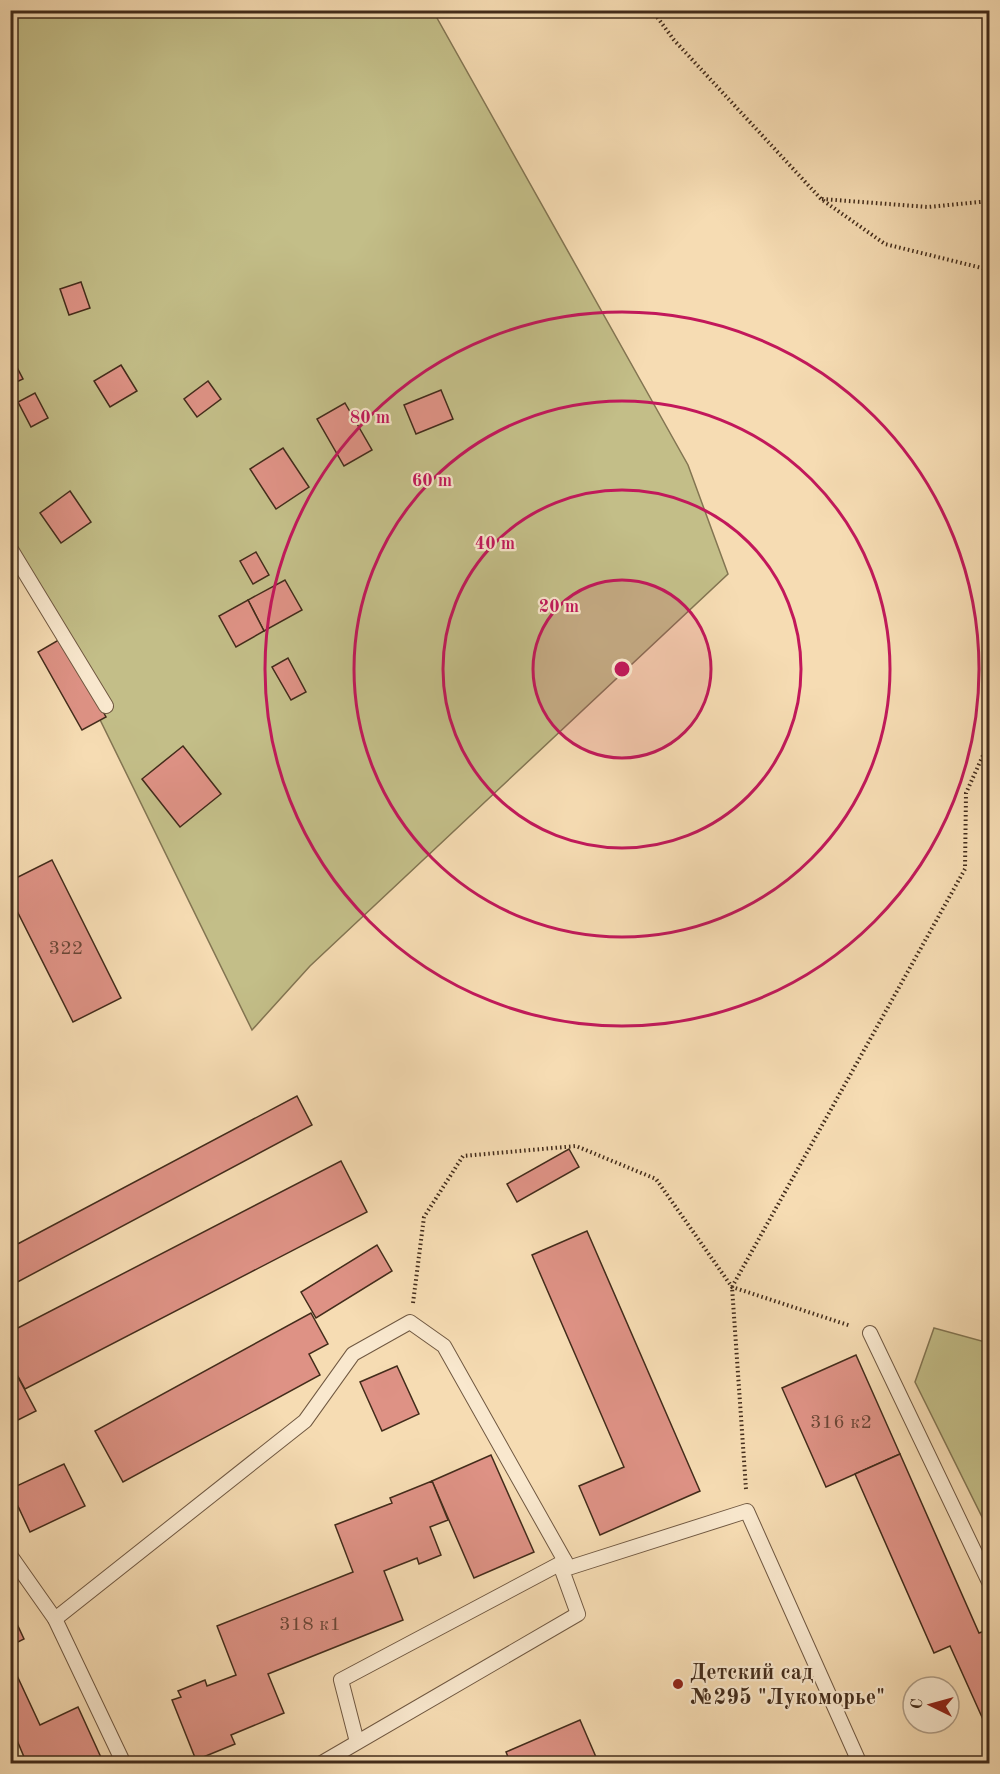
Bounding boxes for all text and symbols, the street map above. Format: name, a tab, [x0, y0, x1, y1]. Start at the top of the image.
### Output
text: 80 m	[350, 409, 390, 427]
text: 60 m	[412, 472, 452, 490]
text: 40 m	[475, 535, 515, 553]
text: 20 m	[539, 598, 579, 616]
centre of rings	[612, 659, 632, 679]
house number: 322	[49, 939, 83, 959]
house number: 316 к2	[810, 1413, 872, 1433]
house number: 318 к1	[279, 1615, 341, 1635]
place label: Детский сад №295 "Лукоморье"	[690, 1662, 885, 1709]
north arrow	[901, 1675, 961, 1735]
marker: Детский сад №295 "Лукоморье"	[671, 1677, 685, 1691]
text: С	[910, 1698, 926, 1710]

